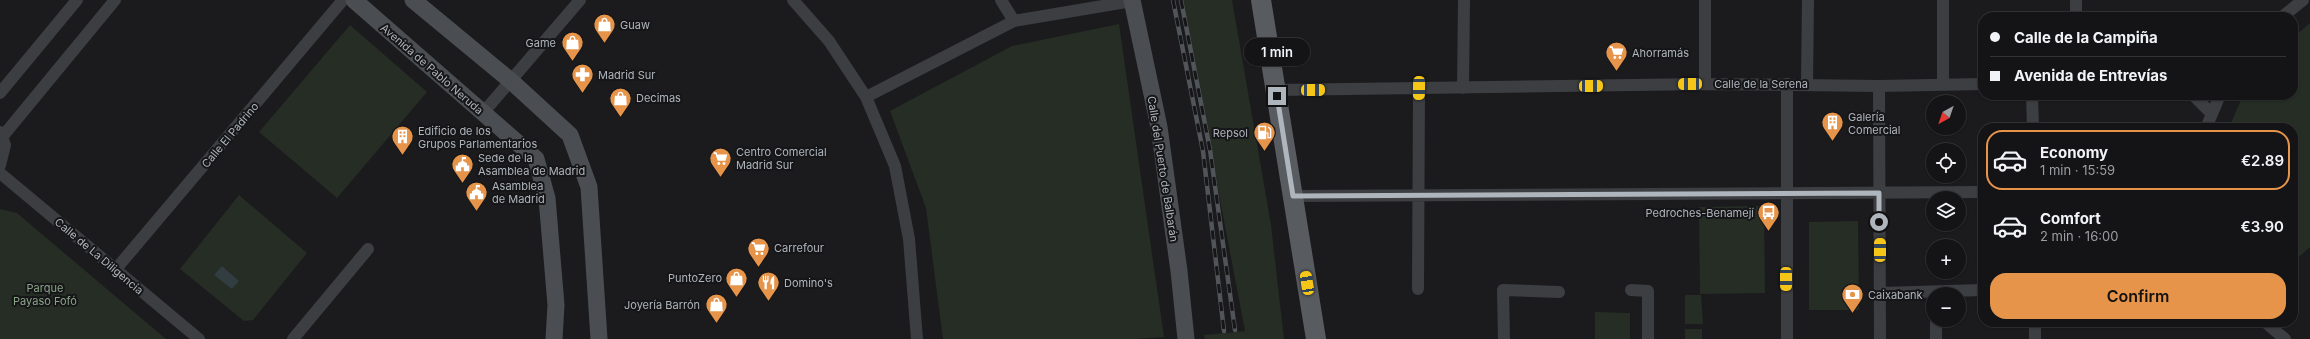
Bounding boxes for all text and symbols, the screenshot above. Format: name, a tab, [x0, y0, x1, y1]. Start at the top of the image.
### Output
shop icon: Guaw	[592, 12, 618, 45]
place label: Guaw	[620, 18, 650, 32]
street label: Avenida de Pablo Neruda	[378, 21, 486, 117]
text: Calle de la Campiña	[2014, 28, 2158, 47]
shop icon: Game	[559, 30, 585, 63]
place label: Game	[526, 36, 556, 50]
callout: 1 min	[1244, 38, 1310, 66]
supermarket icon: Ahorramás	[1604, 40, 1630, 73]
text: 1 min	[1261, 44, 1293, 60]
place label: Ahorramás	[1632, 46, 1689, 60]
pharmacy icon: Madrid Sur	[569, 62, 595, 95]
text: Avenida de Entrevías	[2014, 66, 2167, 85]
place label: Madrid Sur	[598, 68, 655, 82]
car	[1413, 76, 1425, 100]
street label: Calle de la Serena	[1714, 77, 1808, 91]
car	[1678, 78, 1702, 90]
car	[1579, 80, 1603, 92]
car	[1301, 84, 1325, 96]
shop icon: Decimas	[608, 85, 634, 118]
route end	[1268, 87, 1286, 105]
place label: Decimas	[636, 91, 681, 105]
street label: Calle del Puerto de Balbarán	[1145, 95, 1181, 243]
north arrow	[1926, 95, 1966, 135]
map controls	[1926, 95, 1966, 327]
street label: Calle El Padrino	[198, 99, 262, 171]
building icon: Galería Comercial	[1820, 110, 1846, 143]
place label: Galería Comercial	[1848, 110, 1900, 137]
fuel station icon: Repsol	[1251, 120, 1277, 153]
building icon: Edificio de los Grupos Parlamentarios	[389, 124, 415, 157]
place label: Edificio de los Grupos Parlamentarios	[418, 124, 537, 151]
place label: Repsol	[1213, 126, 1248, 140]
icon: car	[1992, 142, 2028, 178]
button: locate	[1926, 143, 1966, 183]
text: Economy	[2040, 143, 2108, 162]
supermarket icon: Centro Comercial Madrid Sur	[708, 145, 734, 178]
place label: Centro Comercial Madrid Sur	[736, 145, 827, 172]
public building icon: Sede de la Asamblea de Madrid	[449, 151, 475, 184]
place label: Sede de la Asamblea de Madrid	[478, 151, 585, 178]
text: €2.89	[2241, 151, 2284, 170]
text: 1 min · 15:59	[2040, 162, 2115, 178]
public building icon: Asamblea de Madrid	[464, 179, 490, 212]
place label: Asamblea de Madrid	[492, 179, 545, 206]
button: layers	[1926, 191, 1966, 231]
bus stop icon: Pedroches-Benamejí	[1756, 200, 1782, 233]
place label: Pedroches-Benamejí	[1646, 206, 1754, 220]
icon: car	[1992, 208, 2028, 244]
text: Comfort	[2040, 209, 2101, 228]
route start	[1870, 213, 1888, 231]
street label: Calle de La Diligencia	[52, 215, 146, 297]
text: €3.90	[2240, 217, 2284, 236]
text: 2 min · 16:00	[2040, 228, 2118, 244]
supermarket icon: Carrefour	[746, 235, 772, 268]
car	[1874, 238, 1886, 262]
button: +	[1926, 239, 1966, 279]
place label: Carrefour	[774, 241, 824, 255]
shop icon: PuntoZero	[724, 265, 750, 298]
car	[1780, 267, 1792, 291]
restaurant icon: Domino's	[756, 270, 782, 303]
car	[1299, 270, 1315, 296]
place label: PuntoZero	[668, 271, 722, 285]
button: Confirm	[1990, 273, 2286, 319]
place label: Domino's	[784, 276, 833, 290]
park label: Parque Payaso Fofó	[13, 281, 77, 308]
bank icon: Caixabank	[1840, 282, 1866, 315]
button: −	[1926, 287, 1966, 327]
place label: Caixabank	[1868, 288, 1923, 302]
shop icon: Joyería Barrón	[703, 292, 729, 325]
place label: Joyería Barrón	[624, 298, 700, 312]

